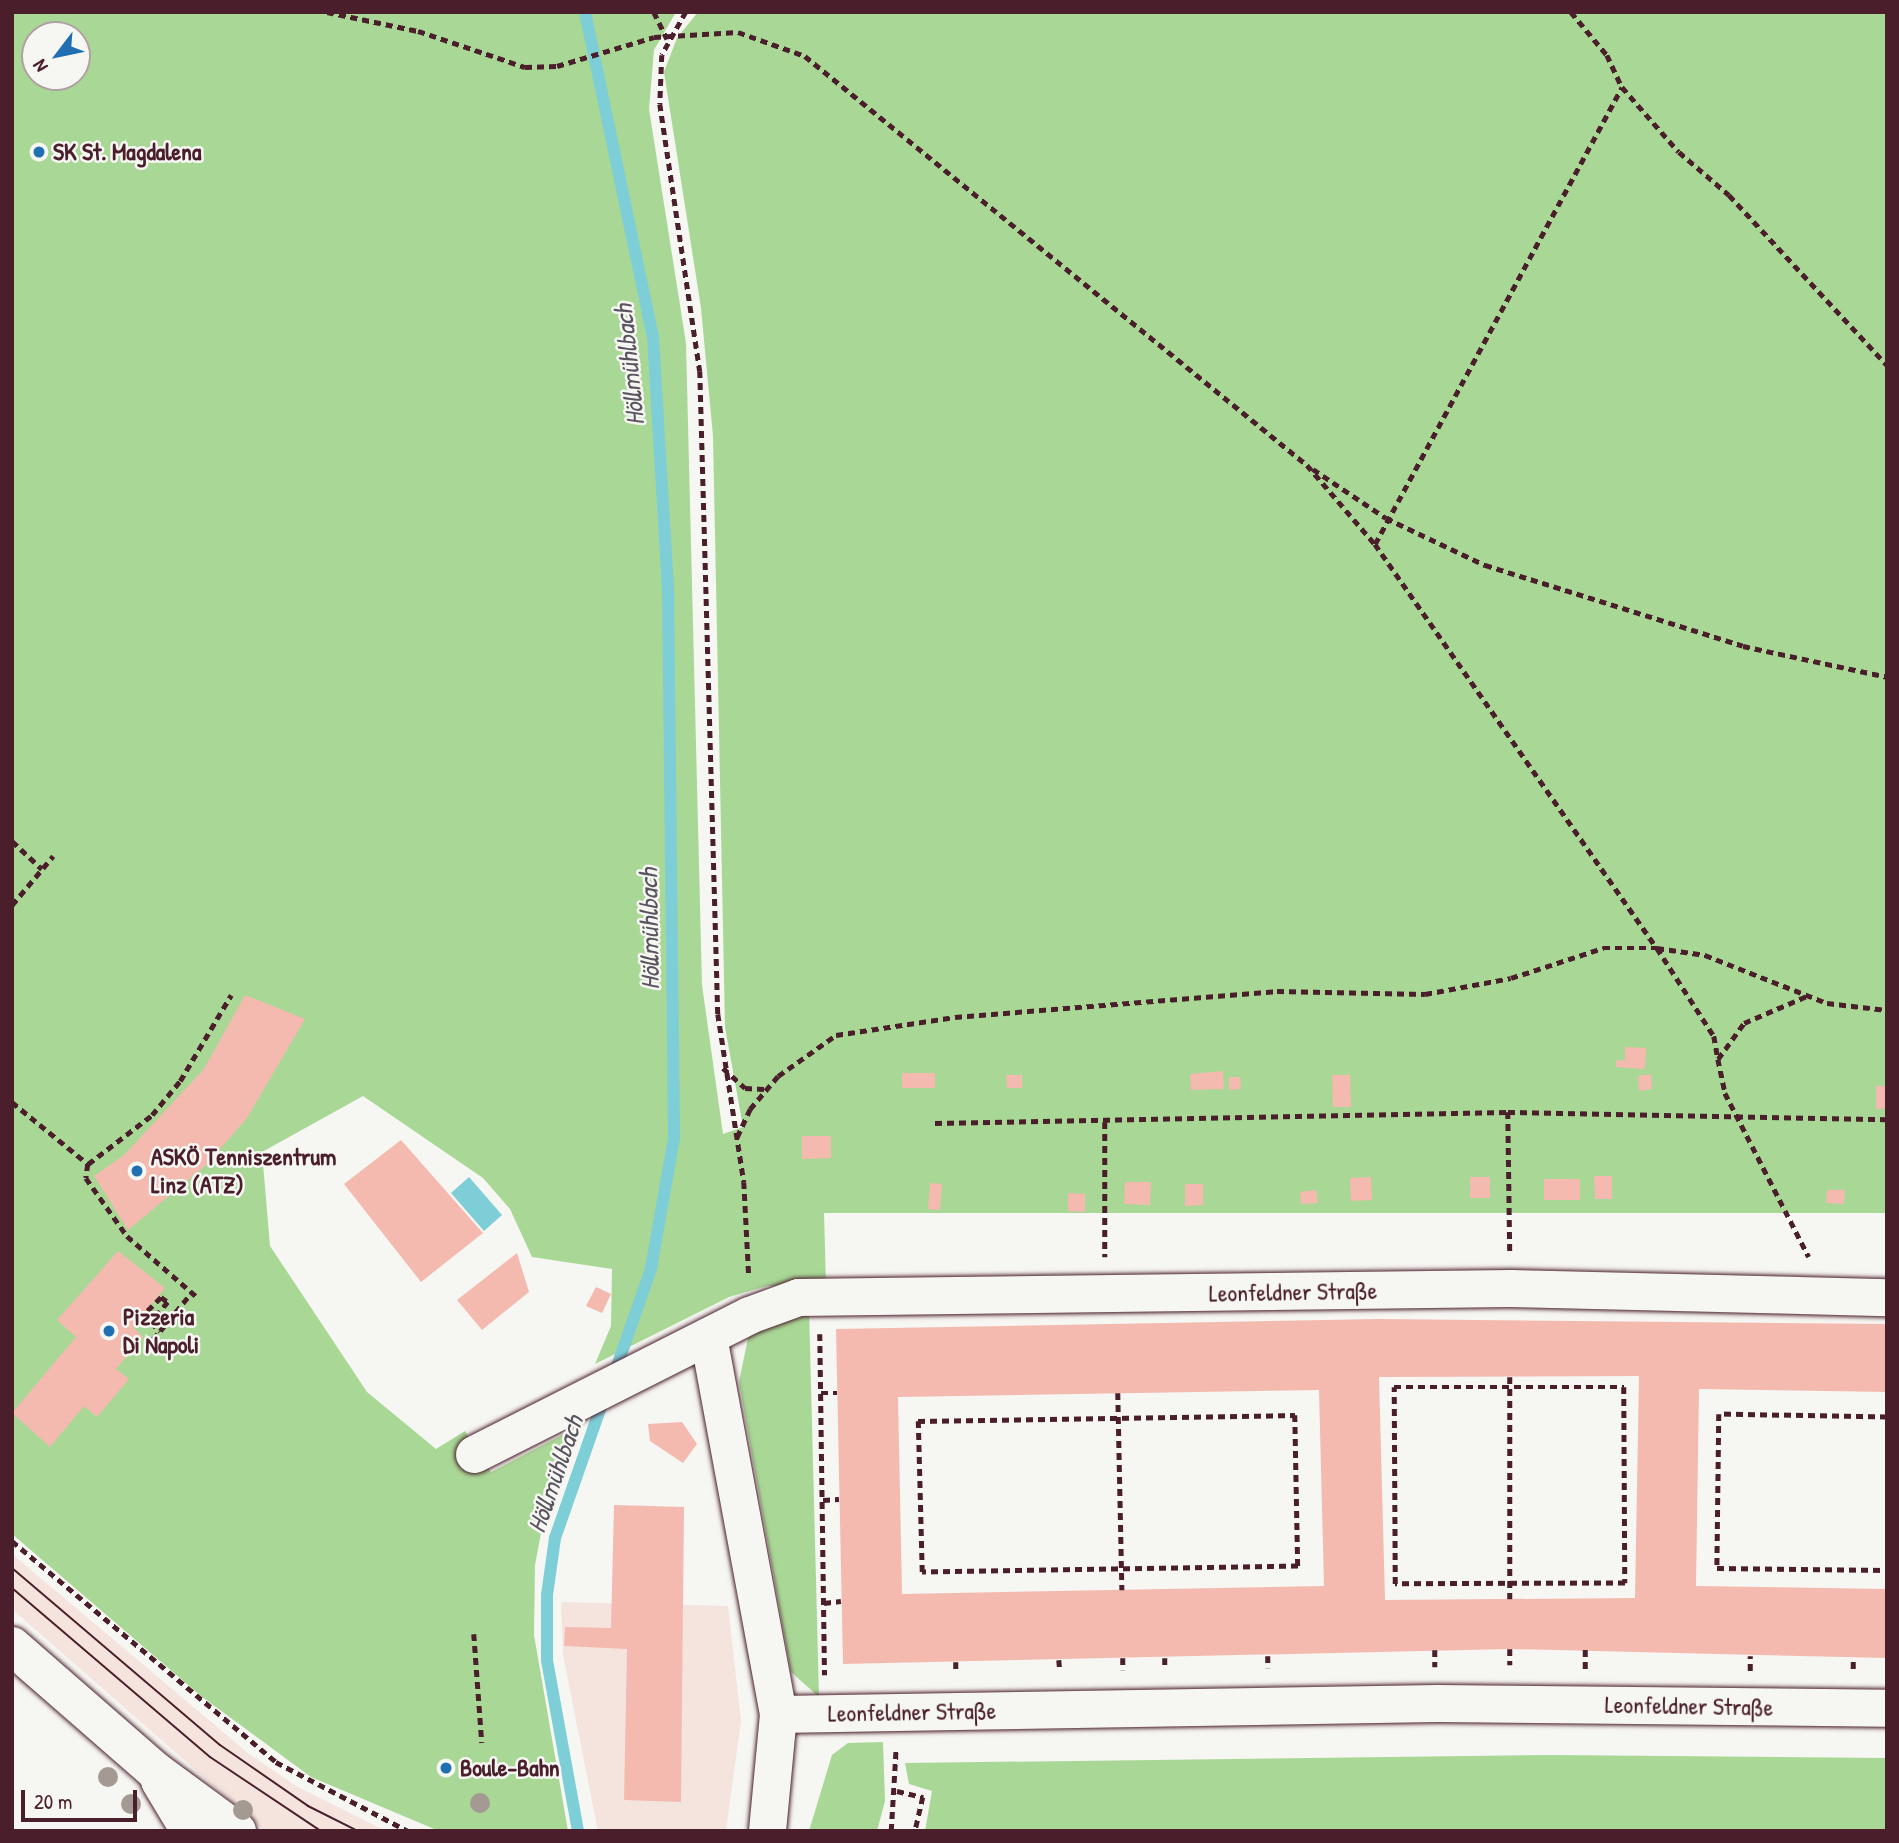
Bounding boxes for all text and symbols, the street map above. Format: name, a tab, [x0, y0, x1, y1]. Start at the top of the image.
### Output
north arrow	[21, 21, 91, 91]
text: N	[26, 55, 54, 77]
place label: SK St. Magdalena	[53, 138, 201, 166]
marker: SK St. Magdalena	[31, 144, 47, 160]
water label: Höllmühlbach	[607, 303, 651, 427]
water label: Höllmühlbach	[632, 868, 666, 990]
place label: ASKÖ Tenniszentrum Linz (ATZ)	[151, 1143, 336, 1199]
marker: ASKÖ Tenniszentrum Linz (ATZ)	[129, 1163, 145, 1179]
street label: Leonfeldner Straße	[1209, 1276, 1377, 1308]
place label: Pizzeria Di Napoli	[123, 1303, 199, 1359]
marker: Pizzeria Di Napoli	[101, 1323, 117, 1339]
water label: Höllmühlbach	[520, 1411, 590, 1537]
street label: Leonfeldner Straße	[1605, 1690, 1773, 1722]
street label: Leonfeldner Straße	[828, 1696, 996, 1728]
place label: Boule-Bahn	[460, 1754, 560, 1782]
marker: Boule-Bahn	[438, 1760, 454, 1776]
scale bar	[24, 1776, 140, 1820]
text: 20 m	[34, 1787, 72, 1816]

